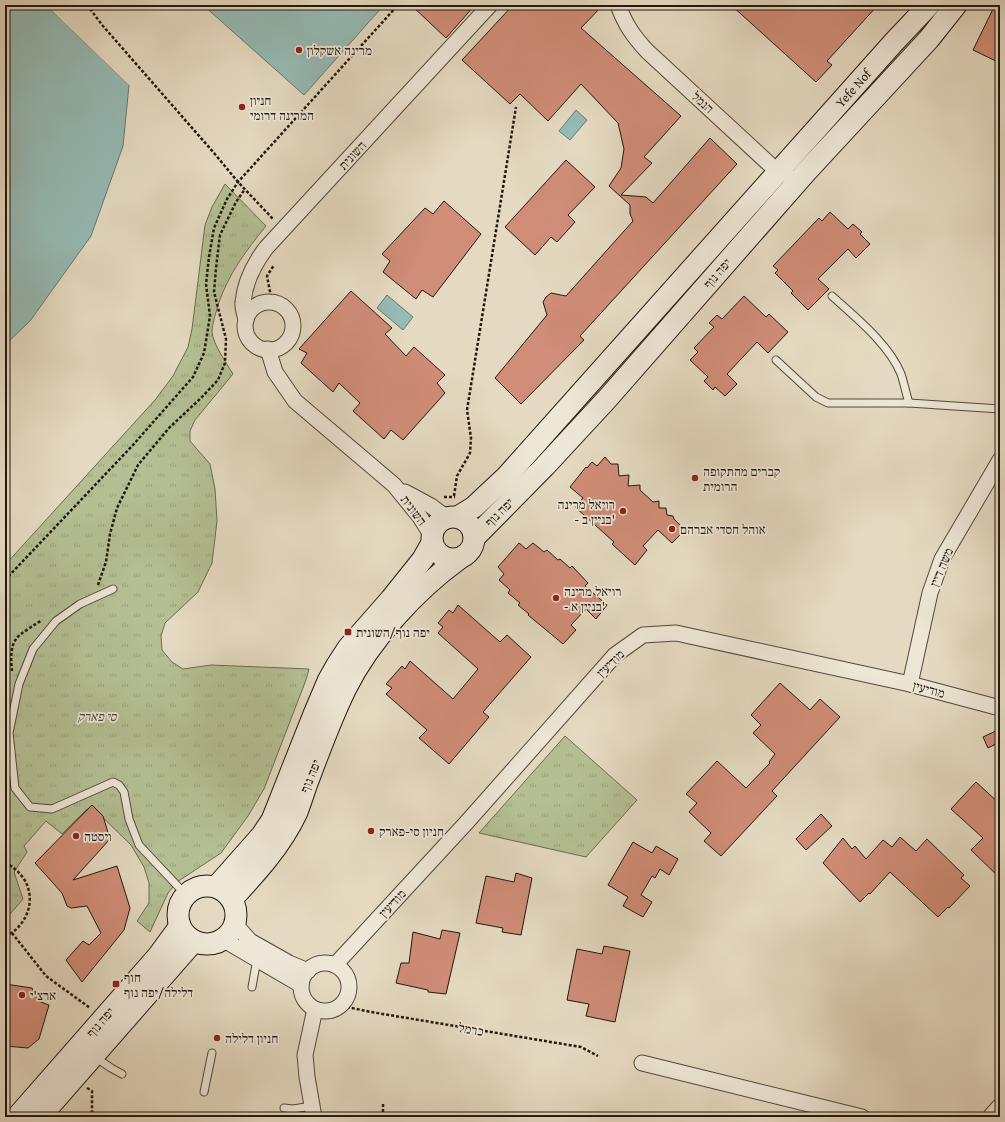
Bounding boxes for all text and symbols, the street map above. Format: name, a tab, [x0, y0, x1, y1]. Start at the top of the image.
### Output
place label: מרינה אשקלון	[307, 41, 372, 60]
marker: מרינה אשקלון	[294, 45, 304, 55]
street label: Yefe Nof	[831, 64, 877, 112]
street label: הנמל	[687, 87, 718, 118]
place label: חניון המרינה דרומי	[250, 91, 314, 125]
marker: חניון המרינה דרומי	[237, 102, 247, 112]
street label: השונית	[334, 137, 371, 174]
street label: יפה נוף	[699, 254, 736, 292]
place label: קברים מהתקופה הרומית	[703, 462, 780, 496]
marker: קברים מהתקופה הרומית	[690, 473, 700, 483]
street label: השונית	[396, 491, 431, 530]
street label: יפה נוף	[481, 493, 518, 531]
place label: רויאל מרינה - בניין ב'	[558, 495, 615, 529]
marker: רויאל מרינה - בניין ב'	[618, 506, 628, 516]
place label: אוהל חסדי אברהם	[680, 520, 766, 539]
marker: אוהל חסדי אברהם	[667, 524, 677, 534]
street label: משה דיין	[925, 545, 958, 590]
place label: רויאל מרינה - בניין א'	[564, 582, 621, 616]
marker: רויאל מרינה - בניין א'	[551, 593, 561, 603]
place label: יפה נוף/השונית	[356, 623, 430, 642]
marker: יפה נוף/השונית	[343, 627, 353, 637]
street label: מודיעין	[592, 645, 629, 682]
street label: מודיעין	[911, 676, 947, 703]
park label: סי פארק	[78, 707, 118, 726]
street label: יפה נוף	[295, 756, 326, 796]
place label: חניון סי-פארק	[379, 822, 444, 841]
marker: חניון סי-פארק	[366, 826, 376, 836]
place label: ויסטה	[84, 827, 112, 846]
marker: ויסטה	[71, 831, 81, 841]
street label: מודיעין	[374, 885, 410, 922]
place label: חוף דלילה/יפה נוף	[124, 968, 193, 1002]
marker: חוף דלילה/יפה נוף	[111, 979, 121, 989]
place label: ארצ'י	[30, 986, 56, 1005]
marker: ארצ'י	[17, 990, 27, 1000]
street label: יפה נוף	[82, 1003, 119, 1041]
street label: כרמל	[457, 1018, 485, 1041]
place label: חניון דלילה	[225, 1029, 278, 1048]
marker: חניון דלילה	[212, 1033, 222, 1043]

